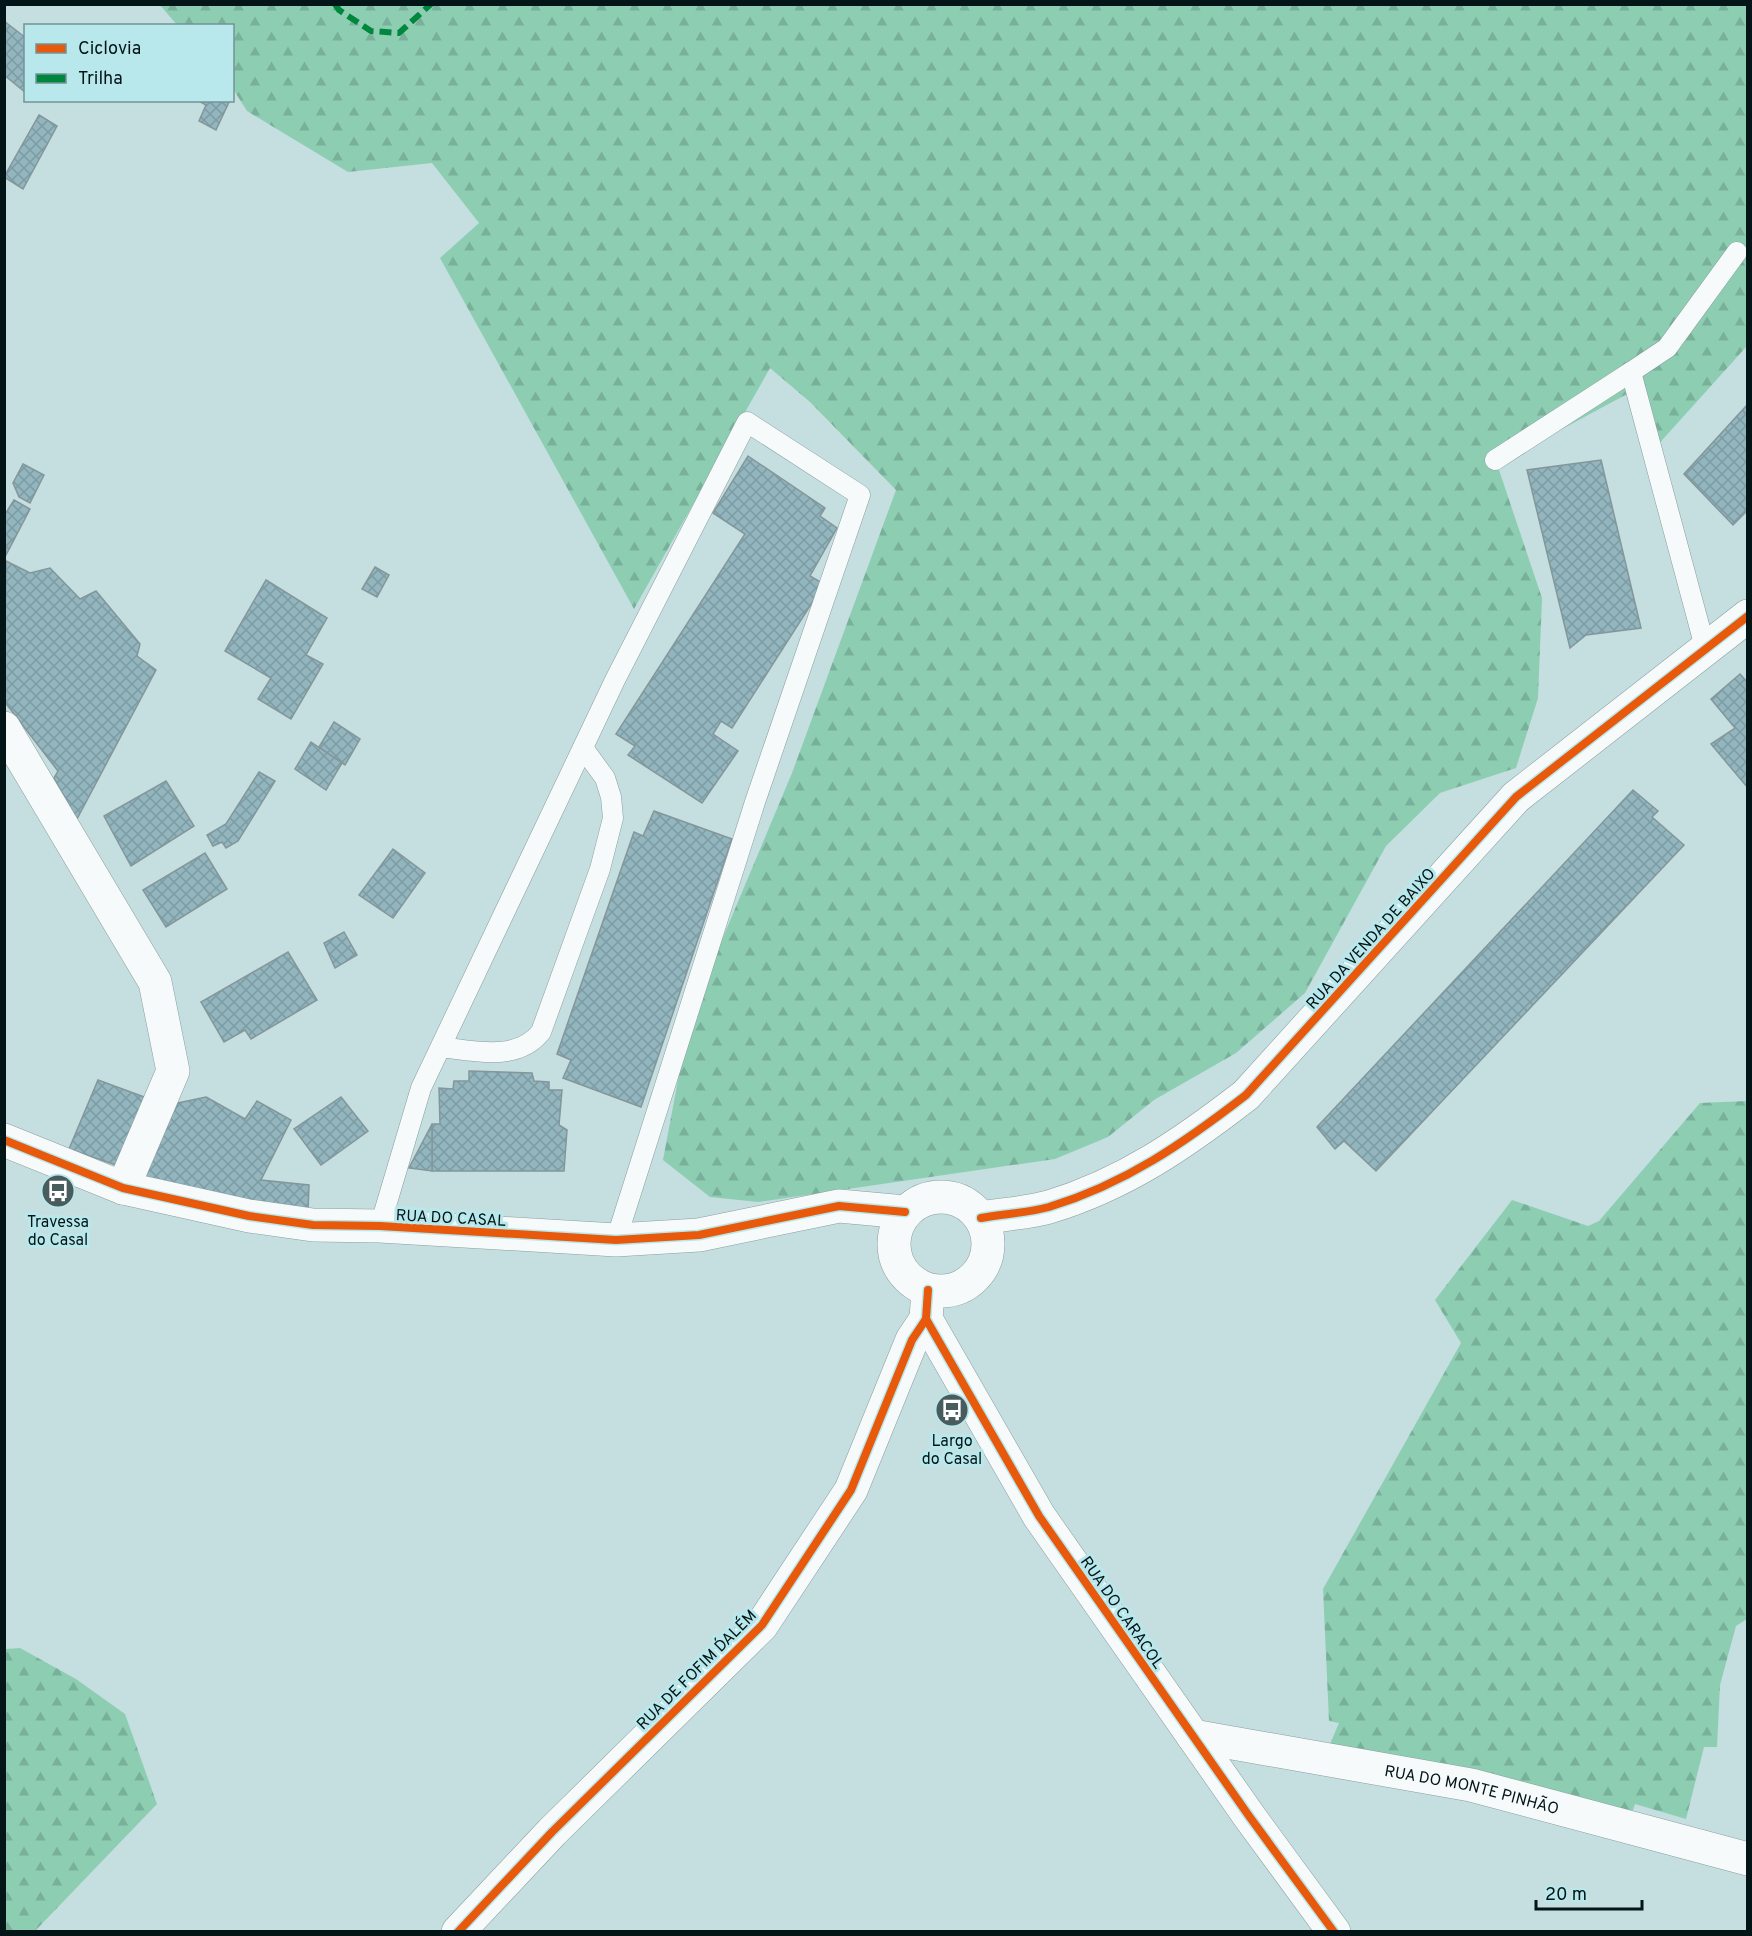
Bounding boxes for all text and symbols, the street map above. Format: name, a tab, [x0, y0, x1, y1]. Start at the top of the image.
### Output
legend	[24, 24, 234, 102]
text: Ciclovia	[78, 38, 141, 61]
text: Trilha	[78, 68, 123, 91]
street label: RUA DA VENDA DE BAIXO	[1303, 864, 1440, 1014]
bus stop icon: Travessa do Casal	[40, 1173, 76, 1209]
street label: RUA DO CASAL	[395, 1206, 507, 1232]
place label: Travessa do Casal	[27, 1213, 89, 1251]
bus stop icon: Largo do Casal	[934, 1392, 970, 1428]
place label: Largo do Casal	[922, 1432, 982, 1470]
street label: RUA DO CARACOL	[1075, 1553, 1168, 1673]
street label: RUA DE FOFIM D´ALÉM	[632, 1605, 762, 1735]
street label: RUA DO MONTE PINHÃO	[1383, 1762, 1561, 1820]
scale bar	[1536, 1873, 1642, 1911]
text: 20 m	[1545, 1884, 1587, 1907]

